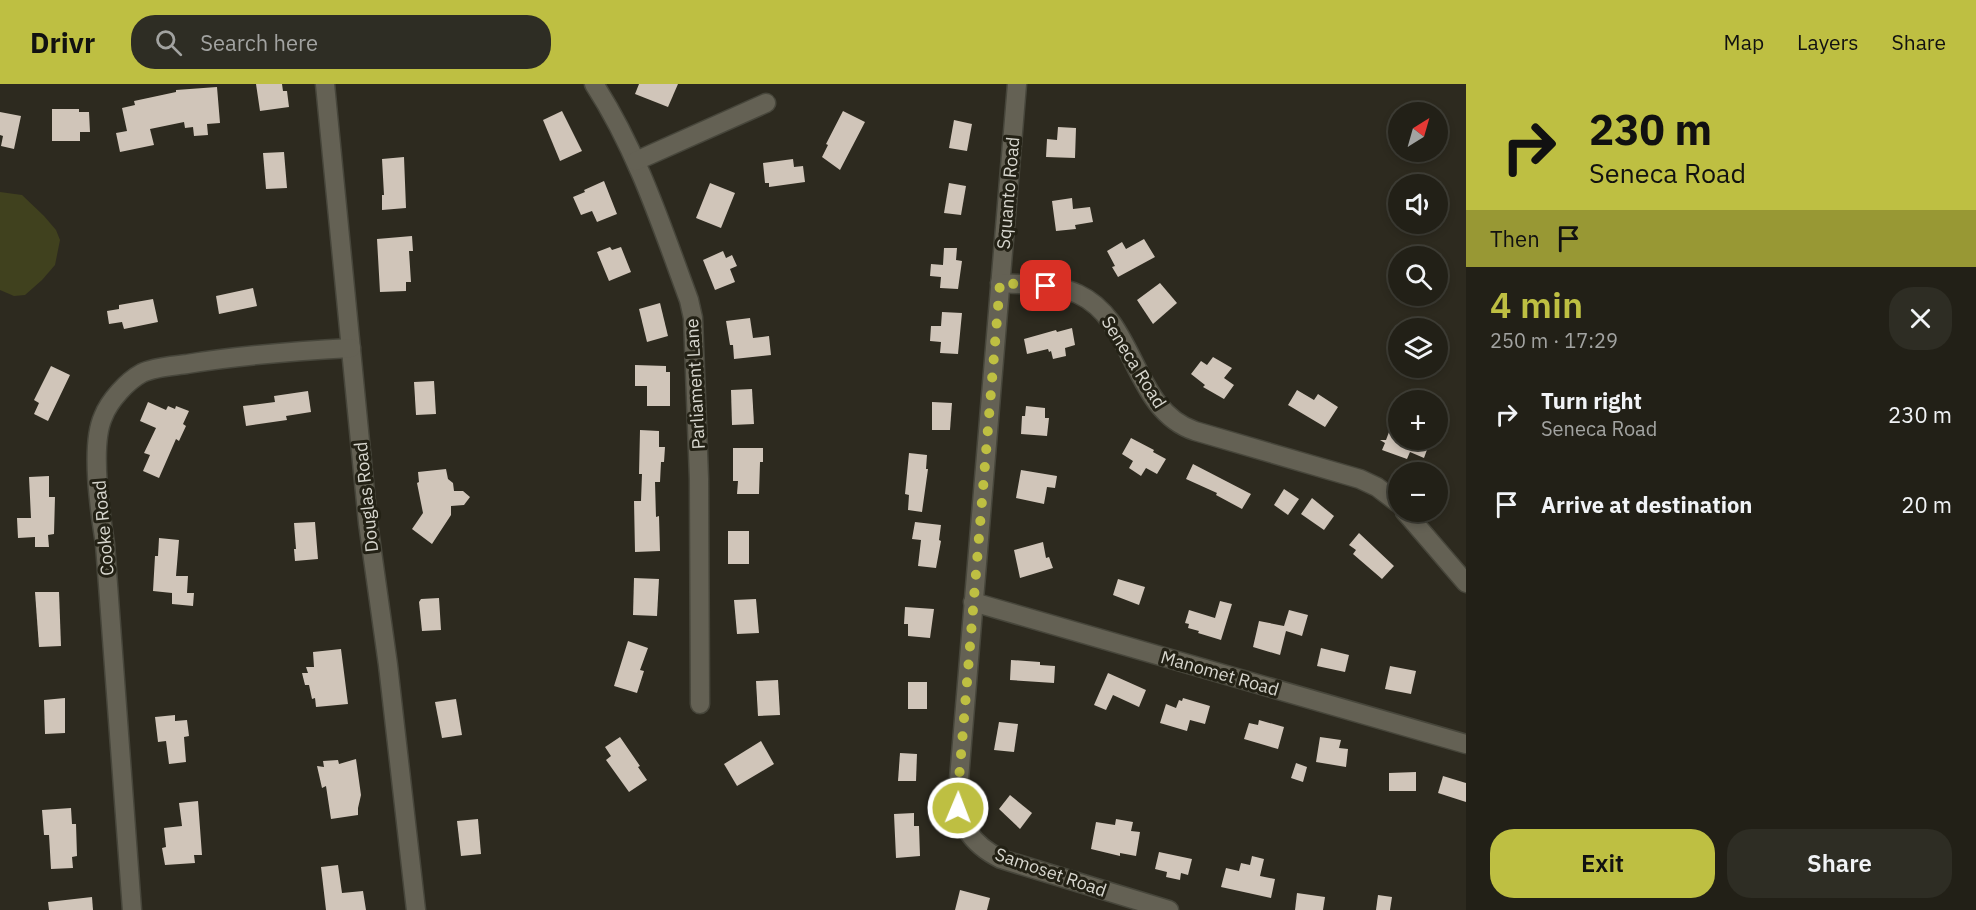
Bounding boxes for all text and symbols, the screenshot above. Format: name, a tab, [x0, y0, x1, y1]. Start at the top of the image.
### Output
search box	[131, 15, 551, 69]
text: Drivr	[30, 24, 95, 61]
icon: search	[152, 26, 185, 59]
text: Search here	[200, 28, 318, 57]
text: Map	[1724, 28, 1764, 56]
text: Layers	[1797, 28, 1859, 56]
text: Share	[1892, 28, 1946, 56]
north arrow	[1388, 102, 1448, 162]
map controls	[1388, 102, 1448, 522]
text: 230 m	[1589, 102, 1712, 157]
icon: right	[1490, 108, 1568, 186]
street label: Squanto Road	[992, 136, 1024, 250]
text: Seneca Road	[1589, 155, 1746, 190]
button: sound	[1388, 174, 1448, 234]
icon: arrive	[1552, 222, 1585, 255]
text: Then	[1490, 224, 1540, 253]
button: search	[1388, 246, 1448, 306]
pin	[1020, 260, 1071, 311]
icon: arrive	[1029, 269, 1062, 302]
text: 4 min	[1490, 281, 1583, 328]
button: close	[1889, 287, 1952, 350]
street label: Seneca Road	[1096, 311, 1172, 413]
street label: Parliament Lane	[680, 318, 710, 450]
button: layers	[1388, 318, 1448, 378]
text: 250 m · 17:29	[1490, 327, 1618, 354]
text: Turn right	[1541, 386, 1642, 415]
button: +	[1388, 390, 1448, 450]
icon: right	[1490, 398, 1523, 431]
text: 230 m	[1888, 400, 1952, 429]
text: Seneca Road	[1541, 415, 1657, 442]
street label: Douglas Road	[349, 441, 383, 553]
button: −	[1388, 462, 1448, 522]
street label: Cooke Road	[87, 479, 119, 577]
icon: arrive	[1490, 488, 1523, 521]
text: Arrive at destination	[1541, 490, 1752, 519]
text: 20 m	[1901, 490, 1952, 519]
street label: Manomet Road	[1158, 645, 1282, 701]
position arrow	[926, 776, 990, 840]
button: Exit	[1490, 829, 1715, 898]
button: Share	[1727, 829, 1952, 898]
street label: Samoset Road	[992, 842, 1110, 902]

